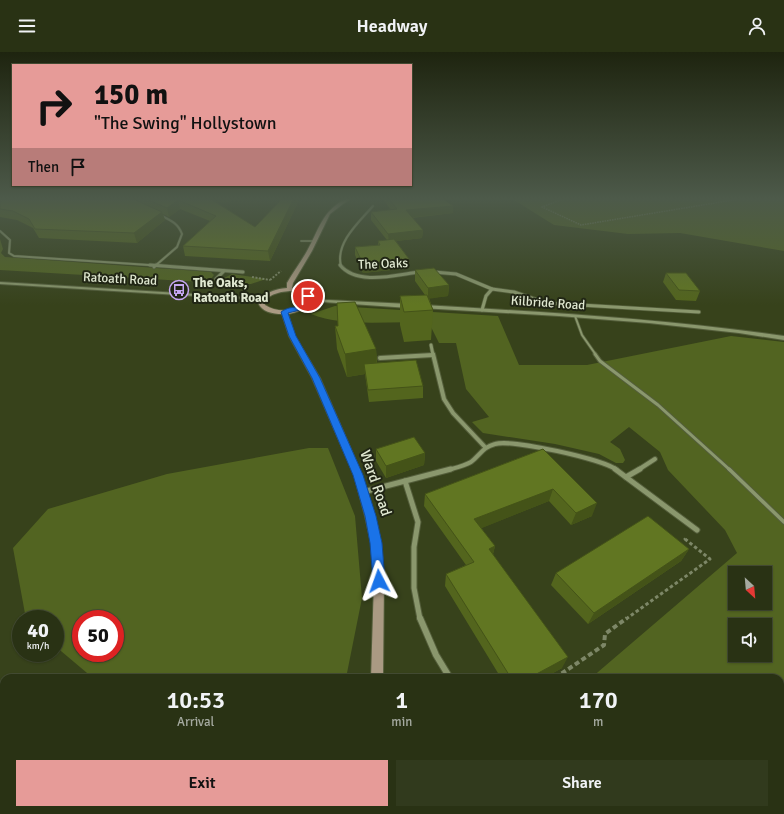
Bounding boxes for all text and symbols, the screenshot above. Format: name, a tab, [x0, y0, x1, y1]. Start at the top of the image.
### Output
icon: menu	[16, 15, 38, 37]
text: Headway	[357, 15, 427, 37]
icon: person	[746, 15, 768, 37]
text: 150 m	[94, 78, 168, 112]
icon: right	[28, 80, 80, 132]
text: "The Swing" Hollystown	[94, 112, 277, 134]
icon: arrive	[67, 156, 89, 178]
text: Then	[28, 158, 59, 176]
street label: The Oaks	[358, 255, 409, 273]
street label: Ratoath Road	[83, 269, 158, 289]
place label: The Oaks, Ratoath Road	[193, 275, 269, 306]
bus stop icon: The Oaks, Ratoath Road	[168, 279, 190, 301]
pin	[291, 279, 325, 313]
icon: arrive	[297, 285, 319, 307]
street label: Kilbride Road	[510, 292, 586, 314]
street label: Ward Road	[356, 448, 396, 518]
position arrow	[358, 560, 400, 602]
north arrow	[728, 566, 772, 610]
map controls	[728, 566, 772, 662]
speed limit sign: 50	[72, 610, 124, 662]
text: 40	[27, 618, 49, 643]
button: sound	[728, 618, 772, 662]
text: km/h	[27, 640, 49, 652]
text: 10:53	[166, 685, 225, 715]
text: 1	[395, 685, 408, 715]
text: 170	[579, 685, 618, 715]
text: Arrival	[177, 714, 214, 730]
text: min	[391, 714, 412, 730]
text: m	[593, 714, 603, 730]
button: Exit	[16, 760, 388, 806]
button: Share	[396, 760, 768, 806]

